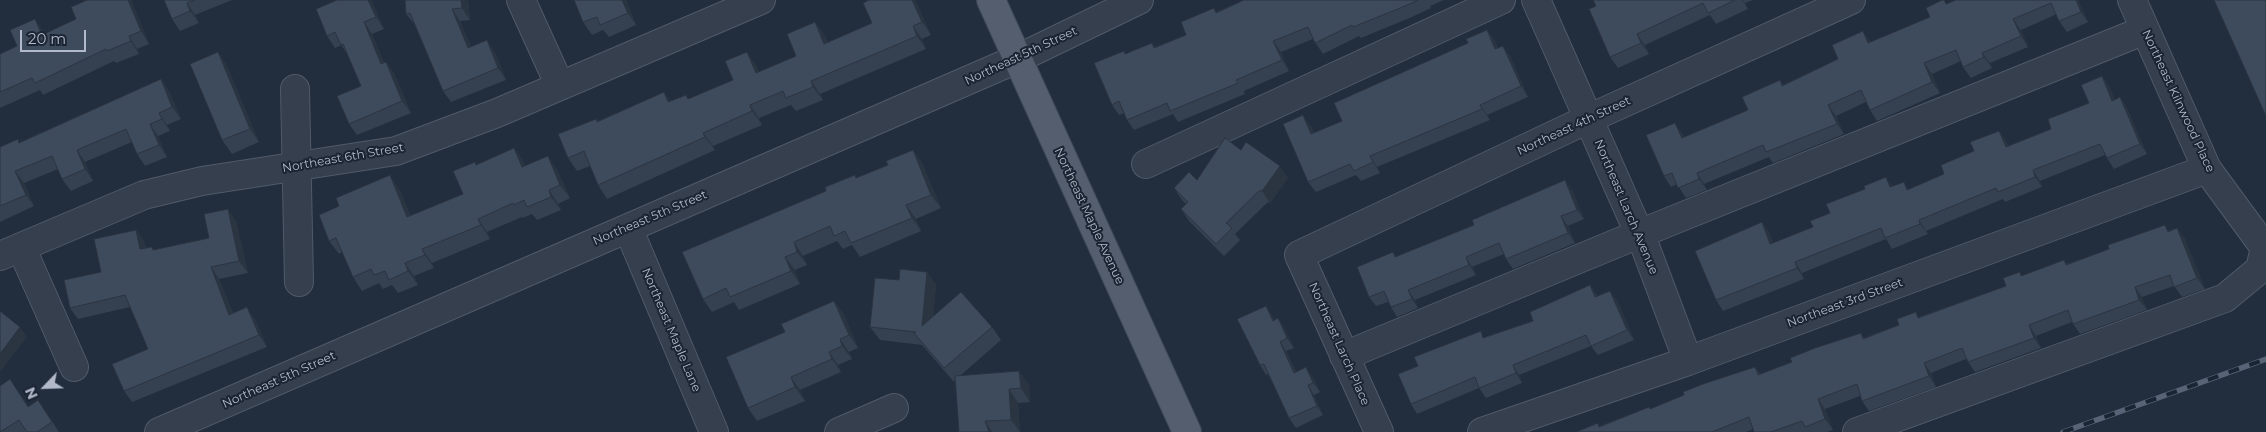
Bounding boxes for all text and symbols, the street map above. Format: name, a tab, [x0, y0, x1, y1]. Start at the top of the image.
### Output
scale bar	[22, 20, 89, 52]
street label: Northeast 5th Street	[962, 24, 1080, 88]
street label: Northeast Kilnwood Place	[2139, 27, 2217, 175]
text: 20 m	[28, 29, 66, 48]
street label: Northeast 4th Street	[1515, 93, 1633, 159]
street label: Northeast Larch Avenue	[1591, 137, 1661, 277]
street label: Northeast 6th Street	[281, 140, 405, 176]
street label: Northeast Maple Avenue	[1051, 146, 1127, 286]
street label: Northeast 5th Street	[591, 187, 709, 249]
street label: Northeast Maple Lane	[638, 266, 704, 394]
street label: Northeast 3rd Street	[1785, 275, 1905, 331]
street label: Northeast Larch Place	[1305, 280, 1373, 408]
street label: Northeast 5th Street	[220, 349, 338, 411]
north arrow	[20, 362, 70, 412]
text: N	[21, 384, 42, 402]

